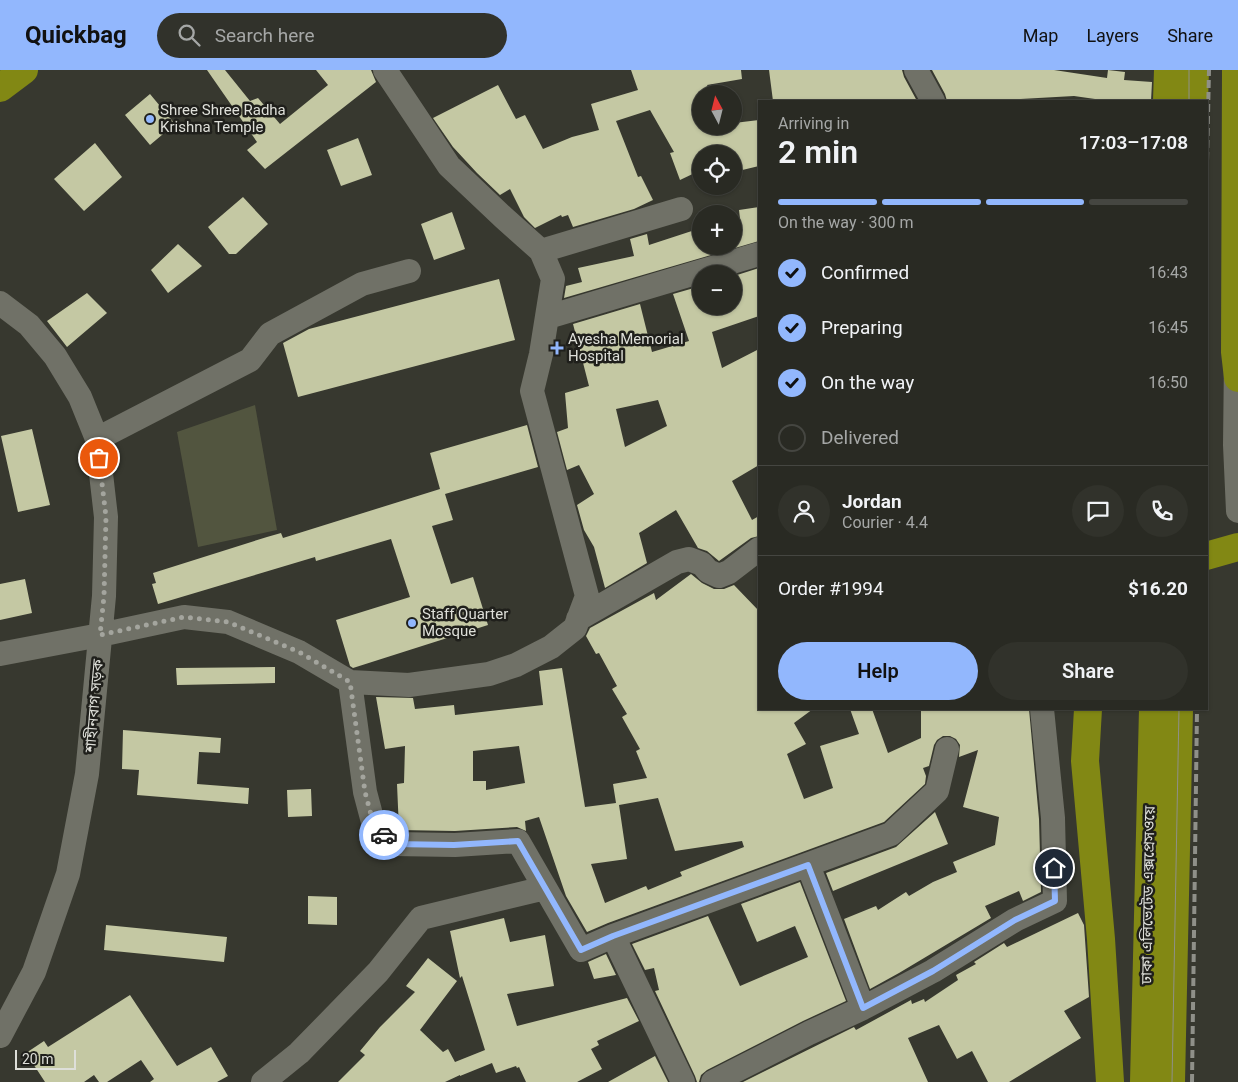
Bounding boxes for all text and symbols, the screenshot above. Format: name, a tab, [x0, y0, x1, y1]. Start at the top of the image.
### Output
search box	[157, 13, 507, 58]
text: Quickbag	[25, 21, 127, 49]
icon: search	[175, 21, 203, 49]
text: Search here	[215, 24, 315, 47]
text: Map	[1023, 25, 1058, 46]
text: Layers	[1086, 25, 1139, 46]
text: Share	[1167, 25, 1213, 46]
north arrow	[692, 85, 742, 135]
map controls	[692, 85, 742, 315]
place label: Shree Shree Radha Krishna Temple	[160, 101, 286, 136]
marker: Shree Shree Radha Krishna Temple	[144, 113, 156, 125]
text: Arriving in	[778, 114, 849, 133]
text: 17:03–17:08	[1079, 131, 1188, 154]
text: 2 min	[778, 133, 858, 171]
button: locate	[692, 145, 742, 195]
button: +	[692, 205, 742, 255]
text: On the way · 300 m	[778, 213, 914, 232]
icon: check	[778, 259, 806, 287]
text: Confirmed	[821, 261, 909, 284]
text: 16:43	[1148, 263, 1188, 282]
button: −	[692, 265, 742, 315]
icon: check	[778, 314, 806, 342]
text: Preparing	[821, 316, 903, 339]
text: 16:45	[1148, 318, 1188, 337]
place label: Ayesha Memorial Hospital	[568, 330, 684, 365]
marker: Ayesha Memorial Hospital	[550, 341, 564, 355]
icon: check	[778, 369, 806, 397]
text: On the way	[821, 371, 914, 394]
text: 16:50	[1148, 373, 1188, 392]
text: Delivered	[821, 426, 899, 449]
pin	[78, 437, 120, 479]
icon: bag	[85, 444, 113, 472]
button: person	[778, 485, 830, 537]
button: chat	[1072, 485, 1124, 537]
button: phone	[1136, 485, 1188, 537]
text: Jordan	[842, 490, 902, 513]
text: Courier · 4.4	[842, 513, 928, 532]
text: Order #1994	[778, 577, 884, 600]
text: $16.20	[1128, 577, 1188, 600]
place label: Staff Quarter Mosque	[422, 605, 508, 640]
marker: Staff Quarter Mosque	[406, 617, 418, 629]
button: Help	[778, 642, 978, 700]
button: Share	[988, 642, 1188, 700]
street label: শাহীনবাগ সড়ক	[81, 658, 107, 754]
street label: ঢাকা এলিভেটেড এক্সপ্রেসওয়ে	[1137, 805, 1159, 985]
courier	[359, 810, 409, 860]
icon: car	[370, 821, 398, 849]
pin	[1033, 847, 1075, 889]
icon: home	[1040, 854, 1068, 882]
scale bar	[15, 1047, 76, 1070]
text: 20 m	[22, 1051, 54, 1067]

